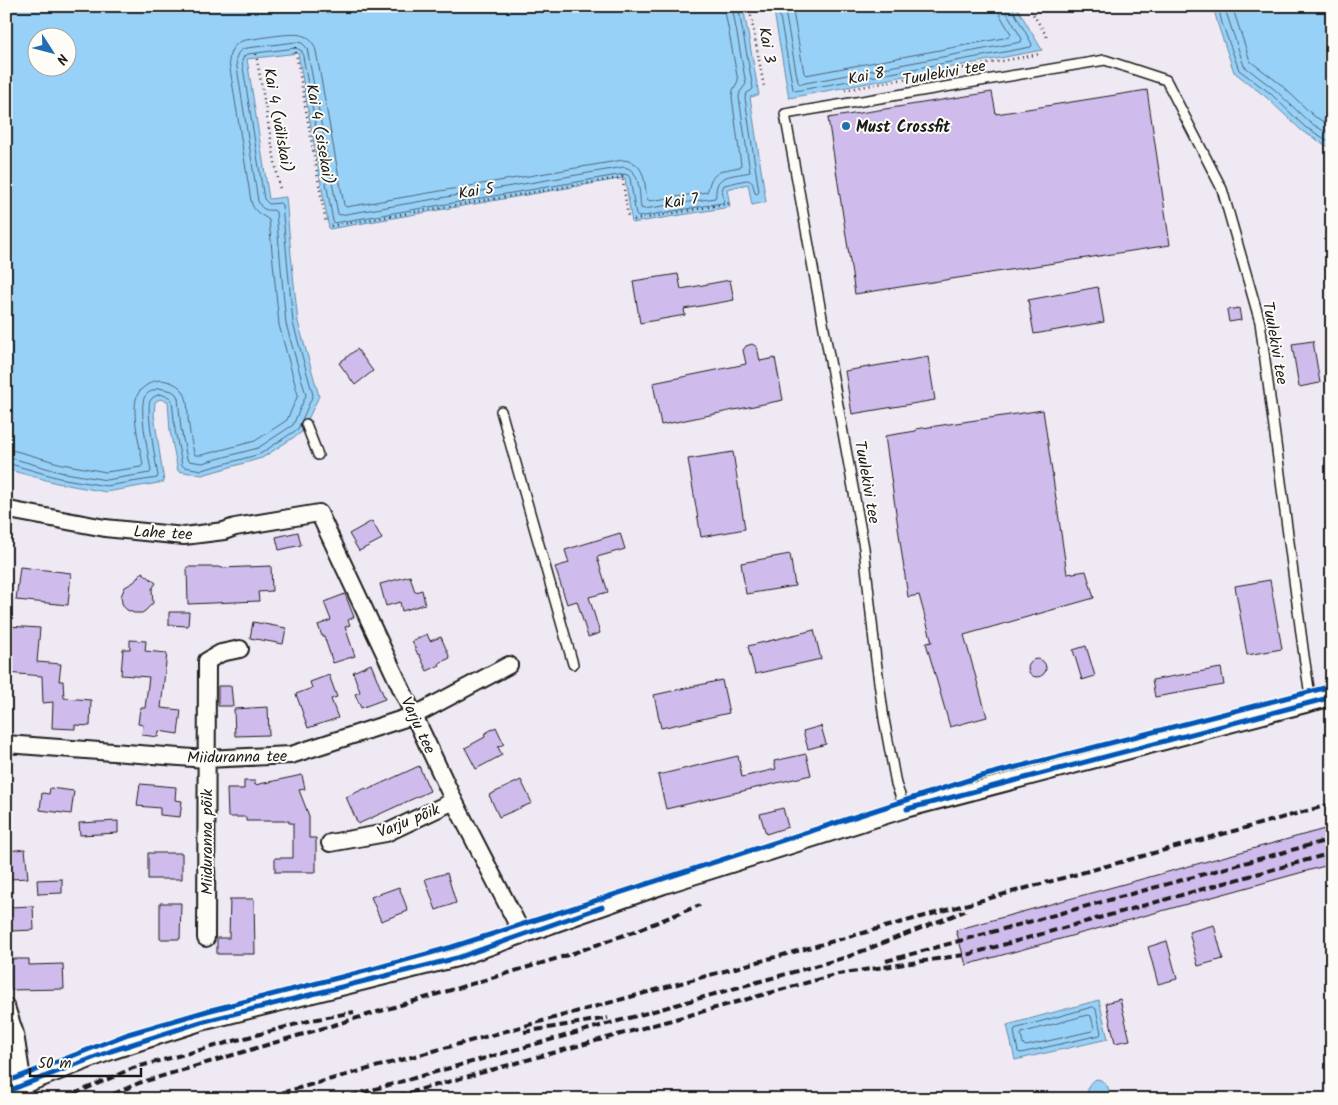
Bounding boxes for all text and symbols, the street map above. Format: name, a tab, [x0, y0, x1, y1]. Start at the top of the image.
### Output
street label: Kai 3	[751, 25, 782, 65]
north arrow	[28, 28, 78, 78]
text: N	[50, 49, 73, 69]
street label: Tuulekivi tee	[901, 54, 988, 93]
street label: Kai 8	[846, 61, 887, 92]
street label: Kai 4 (väliskai)	[256, 66, 299, 175]
street label: Kai 4 (sisekai)	[298, 82, 341, 187]
place label: Must Crossfit	[856, 115, 951, 140]
marker: Must Crossfit	[840, 120, 852, 132]
street label: Kai 5	[457, 176, 497, 207]
street label: Kai 7	[662, 186, 701, 217]
street label: Tuulekivi tee	[1255, 300, 1294, 387]
street label: Tuulekivi tee	[847, 439, 886, 526]
street label: Lahe tee	[133, 519, 193, 548]
street label: Varju tee	[394, 693, 442, 758]
street label: Miiduranna tee	[187, 744, 287, 771]
street label: Miiduranna põik	[195, 789, 220, 895]
street label: Varju põik	[373, 797, 444, 845]
scale bar	[30, 1045, 141, 1077]
text: 50 m	[38, 1052, 72, 1076]

